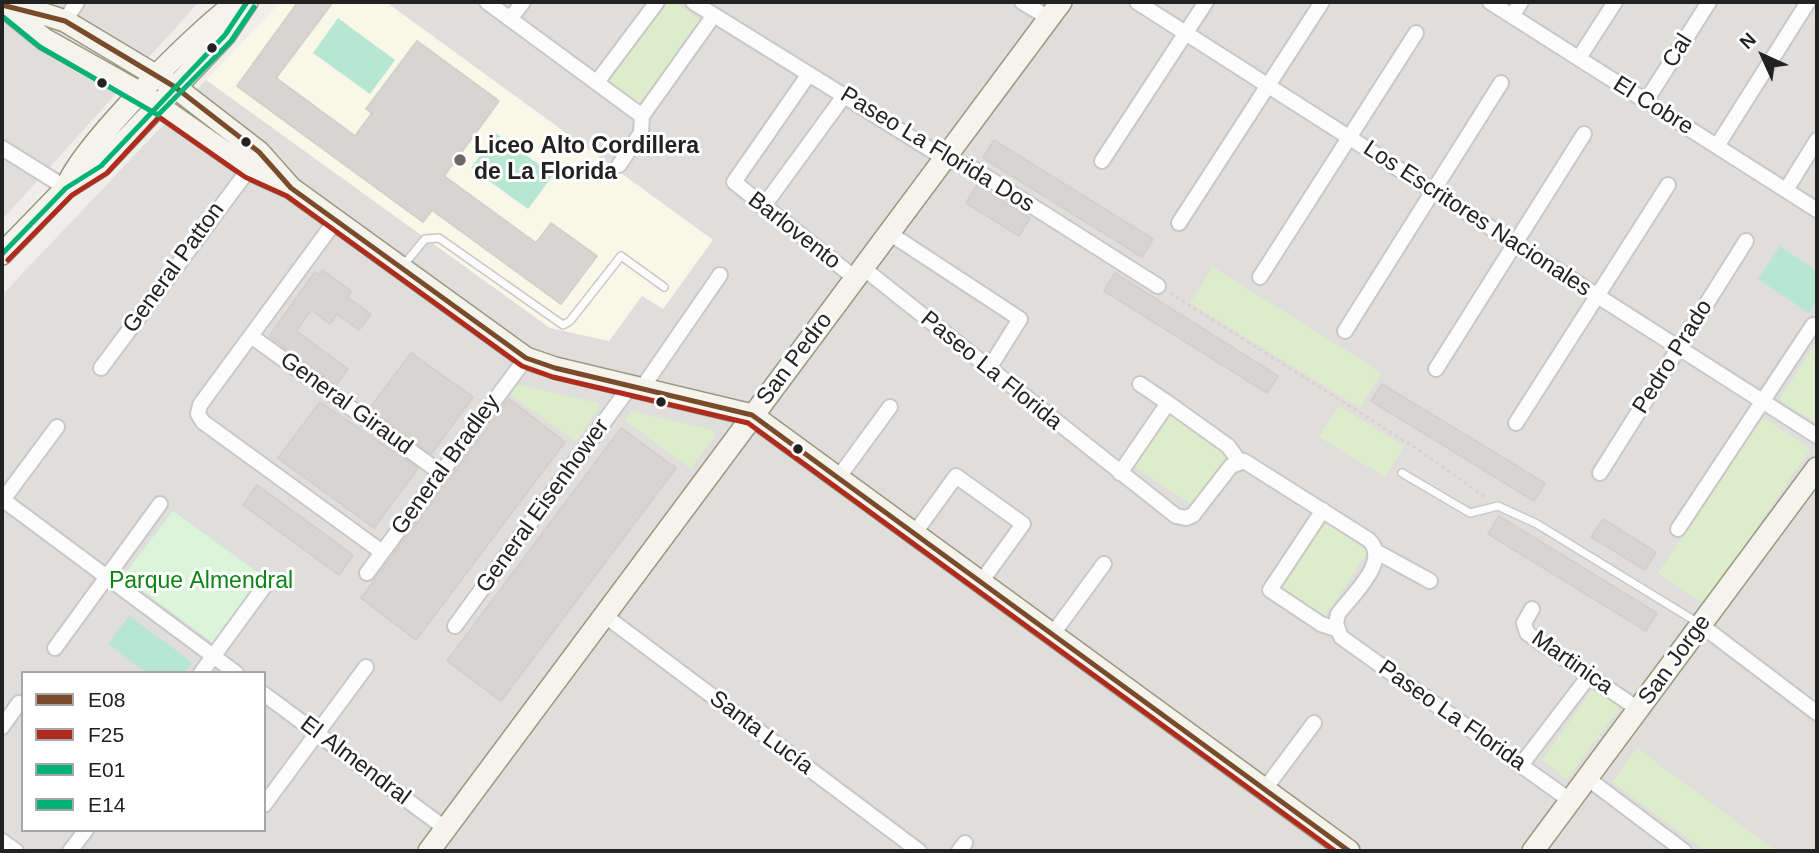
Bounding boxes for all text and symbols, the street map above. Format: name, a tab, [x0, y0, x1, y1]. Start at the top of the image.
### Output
north arrow	[1728, 21, 1798, 91]
street label: Cal	[1657, 29, 1699, 73]
text: N	[1736, 29, 1760, 53]
unlabelled marker	[205, 41, 219, 55]
street label: El Cobre	[1608, 71, 1698, 141]
unlabelled marker	[95, 76, 109, 90]
street label: Paseo La Florida Dos	[835, 81, 1039, 219]
place label: Liceo Alto Cordillera de La Florida	[474, 133, 699, 187]
unlabelled marker	[239, 135, 253, 149]
street label: Los Escritores Nacionales	[1358, 135, 1596, 303]
marker: Liceo Alto Cordillera de La Florida	[452, 152, 468, 168]
street label: Barlovento	[742, 186, 846, 276]
street label: General Patton	[117, 197, 231, 339]
street label: Pedro Prado	[1627, 295, 1719, 419]
street label: Paseo La Florida	[915, 306, 1067, 436]
street label: San Pedro	[751, 307, 839, 411]
street label: General Giraud	[274, 347, 418, 461]
street label: General Bradley	[386, 390, 506, 540]
unlabelled marker	[654, 395, 668, 409]
street label: General Eisenhower	[471, 414, 615, 598]
unlabelled marker	[791, 442, 805, 456]
park label: Parque Almendral	[109, 568, 293, 596]
street label: San Jorge	[1633, 609, 1717, 711]
street label: Martinica	[1526, 625, 1618, 701]
street label: Paseo La Florida	[1373, 655, 1531, 777]
legend	[21, 671, 266, 832]
street label: Santa Lucía	[704, 685, 818, 781]
text: E08	[88, 688, 125, 711]
street label: El Almendral	[295, 711, 415, 811]
text: F25	[88, 723, 124, 746]
text: E01	[88, 758, 125, 781]
text: E14	[88, 793, 125, 816]

